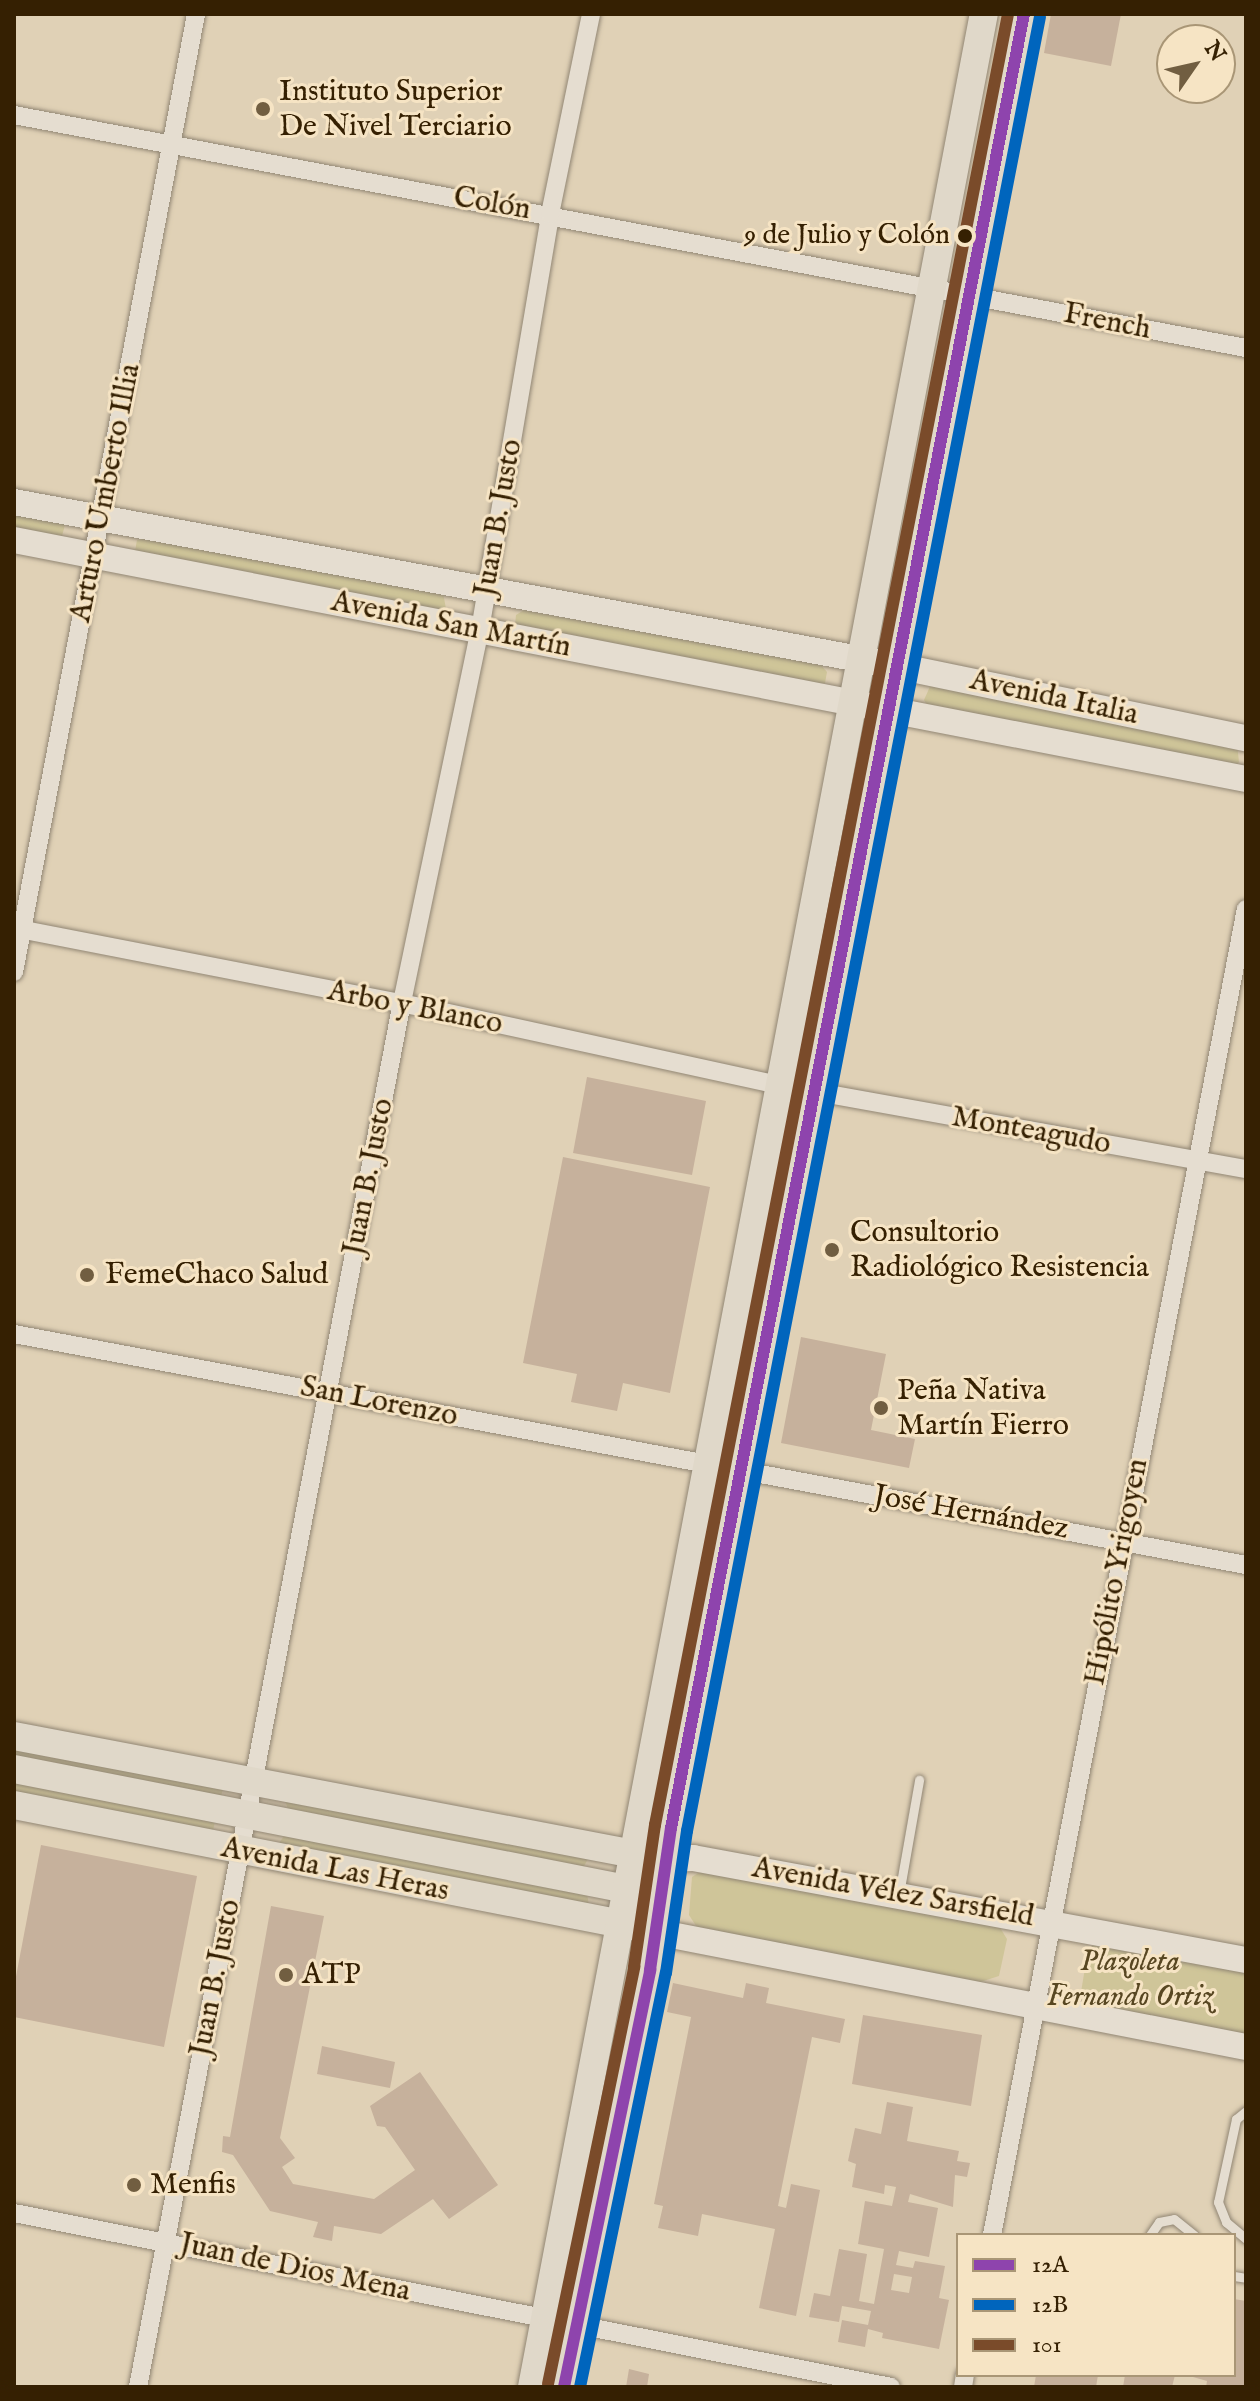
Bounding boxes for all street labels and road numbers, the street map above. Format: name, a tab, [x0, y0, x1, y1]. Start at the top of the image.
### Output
street label: Colón	[451, 180, 533, 228]
street label: French	[1060, 296, 1154, 348]
street label: Arturo Umberto Illia	[63, 361, 149, 625]
street label: Juan B. Justo	[467, 436, 531, 600]
street label: Avenida San Martín	[328, 584, 574, 666]
street label: Avenida Italia	[967, 663, 1141, 733]
street label: Arbo y Blanco	[324, 973, 506, 1043]
street label: Juan B. Justo	[336, 1095, 402, 1259]
street label: Monteagudo	[949, 1099, 1113, 1163]
street label: San Lorenzo	[297, 1369, 461, 1435]
street label: Hipólito Yrigoyen	[1077, 1456, 1157, 1688]
street label: José Hernández	[871, 1478, 1071, 1548]
street label: Avenida Las Heras	[218, 1830, 452, 1910]
street label: Avenida Vélez Sarsfield	[749, 1850, 1037, 1936]
street label: Juan B. Justo	[183, 1896, 249, 2060]
street label: Juan de Dios Mena	[176, 2226, 414, 2310]

